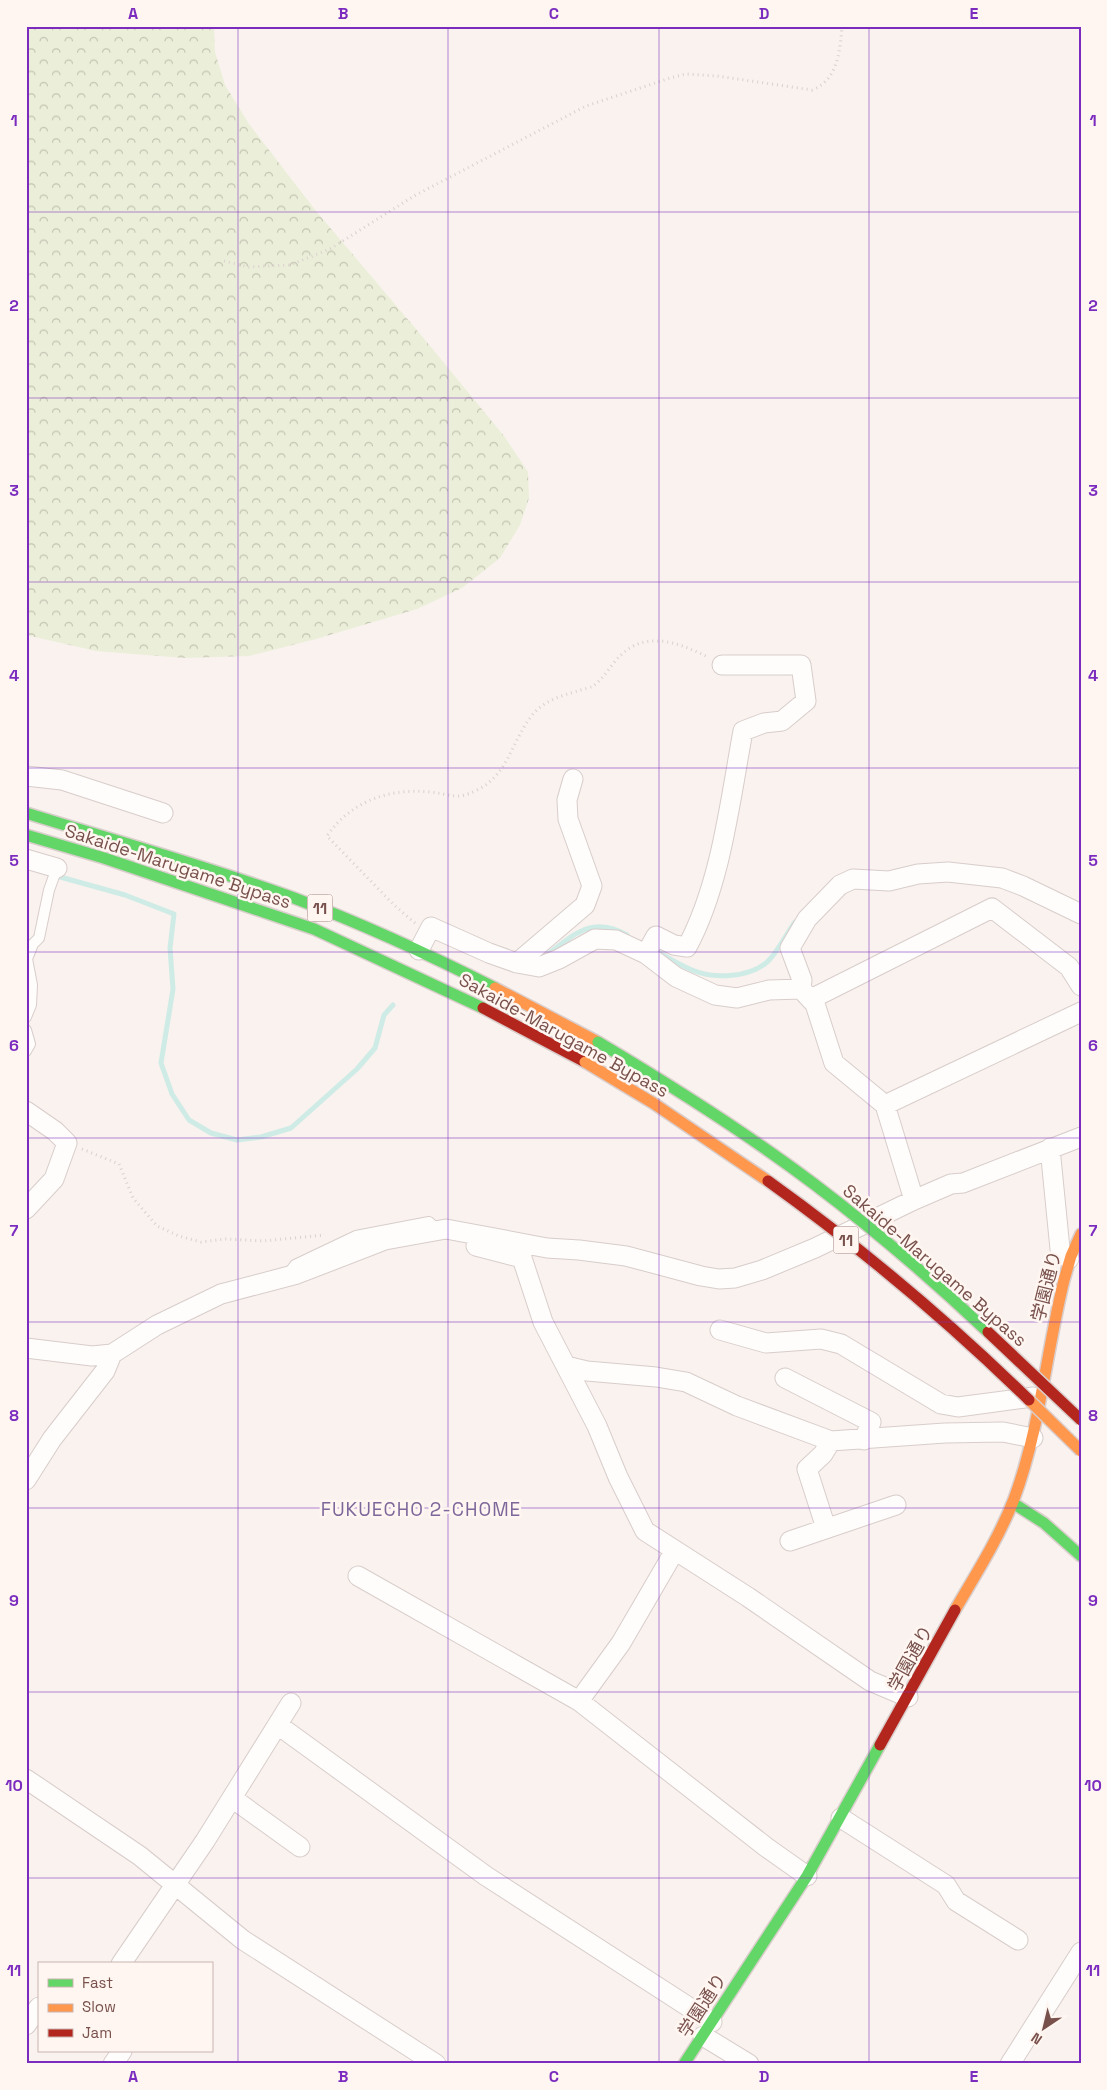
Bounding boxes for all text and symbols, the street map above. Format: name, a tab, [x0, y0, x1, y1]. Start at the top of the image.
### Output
text: A	[128, 3, 138, 24]
text: B	[338, 3, 348, 24]
text: C	[549, 3, 559, 24]
text: D	[759, 3, 769, 24]
text: E	[970, 3, 979, 24]
text: 1	[10, 110, 18, 131]
text: 1	[1089, 110, 1097, 131]
text: 2	[9, 295, 19, 316]
text: 2	[1088, 295, 1098, 316]
text: 3	[9, 480, 19, 501]
text: 3	[1088, 480, 1098, 501]
text: 4	[9, 665, 19, 686]
text: 4	[1088, 665, 1098, 686]
street label: Sakaide-Marugame Bypass	[62, 819, 294, 913]
text: 5	[9, 850, 19, 871]
text: 5	[1088, 850, 1098, 871]
road number: 11	[308, 894, 332, 921]
street label: Sakaide-Marugame Bypass	[455, 968, 673, 1102]
text: 6	[9, 1035, 19, 1056]
text: 6	[1088, 1035, 1098, 1056]
street label: Sakaide-Marugame Bypass	[838, 1179, 1032, 1351]
text: 7	[10, 1220, 19, 1241]
text: 7	[1089, 1220, 1098, 1241]
road number: 11	[834, 1226, 858, 1254]
street label: 学園通り	[1026, 1248, 1066, 1324]
text: 8	[9, 1405, 19, 1426]
text: 8	[1088, 1405, 1098, 1426]
district label: FUKUECHO 2-CHOME	[321, 1497, 521, 1522]
text: 9	[9, 1590, 19, 1611]
text: 9	[1088, 1590, 1098, 1611]
street label: 学園通り	[882, 1621, 938, 1695]
text: 10	[5, 1775, 23, 1796]
text: 10	[1084, 1775, 1102, 1796]
text: 11	[7, 1960, 21, 1981]
text: 11	[1086, 1960, 1100, 1981]
legend	[38, 1962, 212, 2052]
street label: 学園通り	[673, 1969, 731, 2041]
text: Fast	[82, 1973, 113, 1992]
text: Slow	[82, 1997, 116, 2016]
north arrow	[1020, 2002, 1070, 2052]
text: Jam	[82, 2023, 112, 2042]
text: N	[1028, 2029, 1046, 2049]
text: A	[128, 2066, 138, 2087]
text: B	[338, 2066, 348, 2087]
text: C	[549, 2066, 559, 2087]
text: D	[759, 2066, 769, 2087]
text: E	[970, 2066, 979, 2087]

